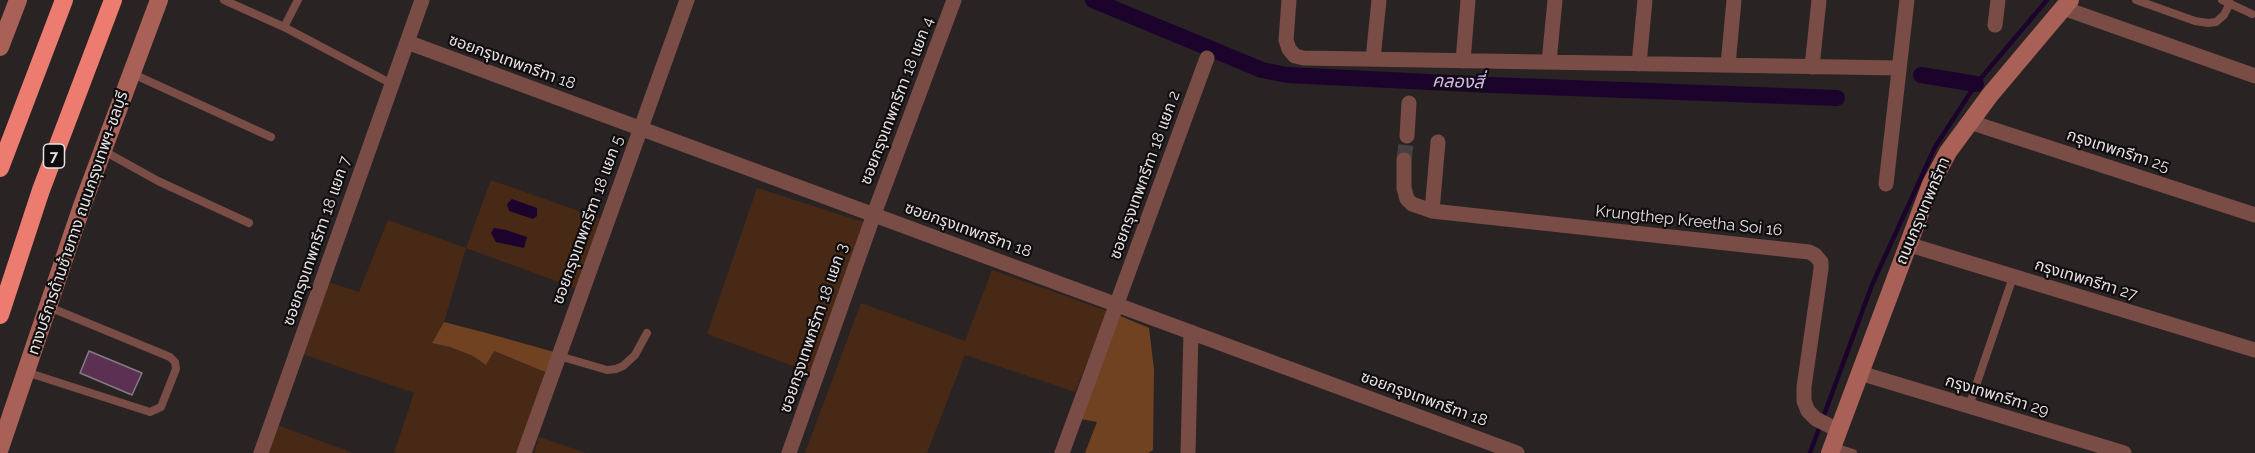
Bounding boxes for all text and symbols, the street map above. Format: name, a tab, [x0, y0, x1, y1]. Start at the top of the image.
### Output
street label: ซอยกรุงเทพกรีฑา 18 แยก 4	[856, 14, 938, 188]
street label: ซอยกรุงเทพกรีฑา 18	[446, 30, 578, 94]
water label: คลองสี่	[1432, 70, 1484, 94]
street label: ซอยกรุงเทพกรีฑา 18 แยก 2	[1106, 88, 1184, 262]
street label: ทางบริการด้านซ้ายทาง ถนนกรุงเทพฯ-ชลบุรี	[24, 89, 132, 357]
street label: กรุงเทพกรีฑา 25	[2064, 125, 2172, 177]
street label: ซอยกรุงเทพกรีฑา 18 แยก 5	[549, 133, 627, 307]
road number: 7	[44, 144, 64, 168]
street label: ซอยกรุงเทพกรีฑา 18 แยก 7	[279, 154, 355, 328]
street label: ถนนกรุงเทพกรีฑา	[1892, 154, 1954, 268]
street label: ซอยกรุงเทพกรีฑา 18	[902, 198, 1034, 262]
street label: Krungthep Kreetha Soi 16	[1595, 202, 1783, 240]
street label: ซอยกรุงเทพกรีฑา 18 แยก 3	[776, 241, 852, 415]
street label: กรุงเทพกรีฑา 27	[2032, 255, 2140, 305]
street label: ซอยกรุงเทพกรีฑา 18	[1358, 367, 1490, 431]
street label: กรุงเทพกรีฑา 29	[1943, 371, 2051, 421]

